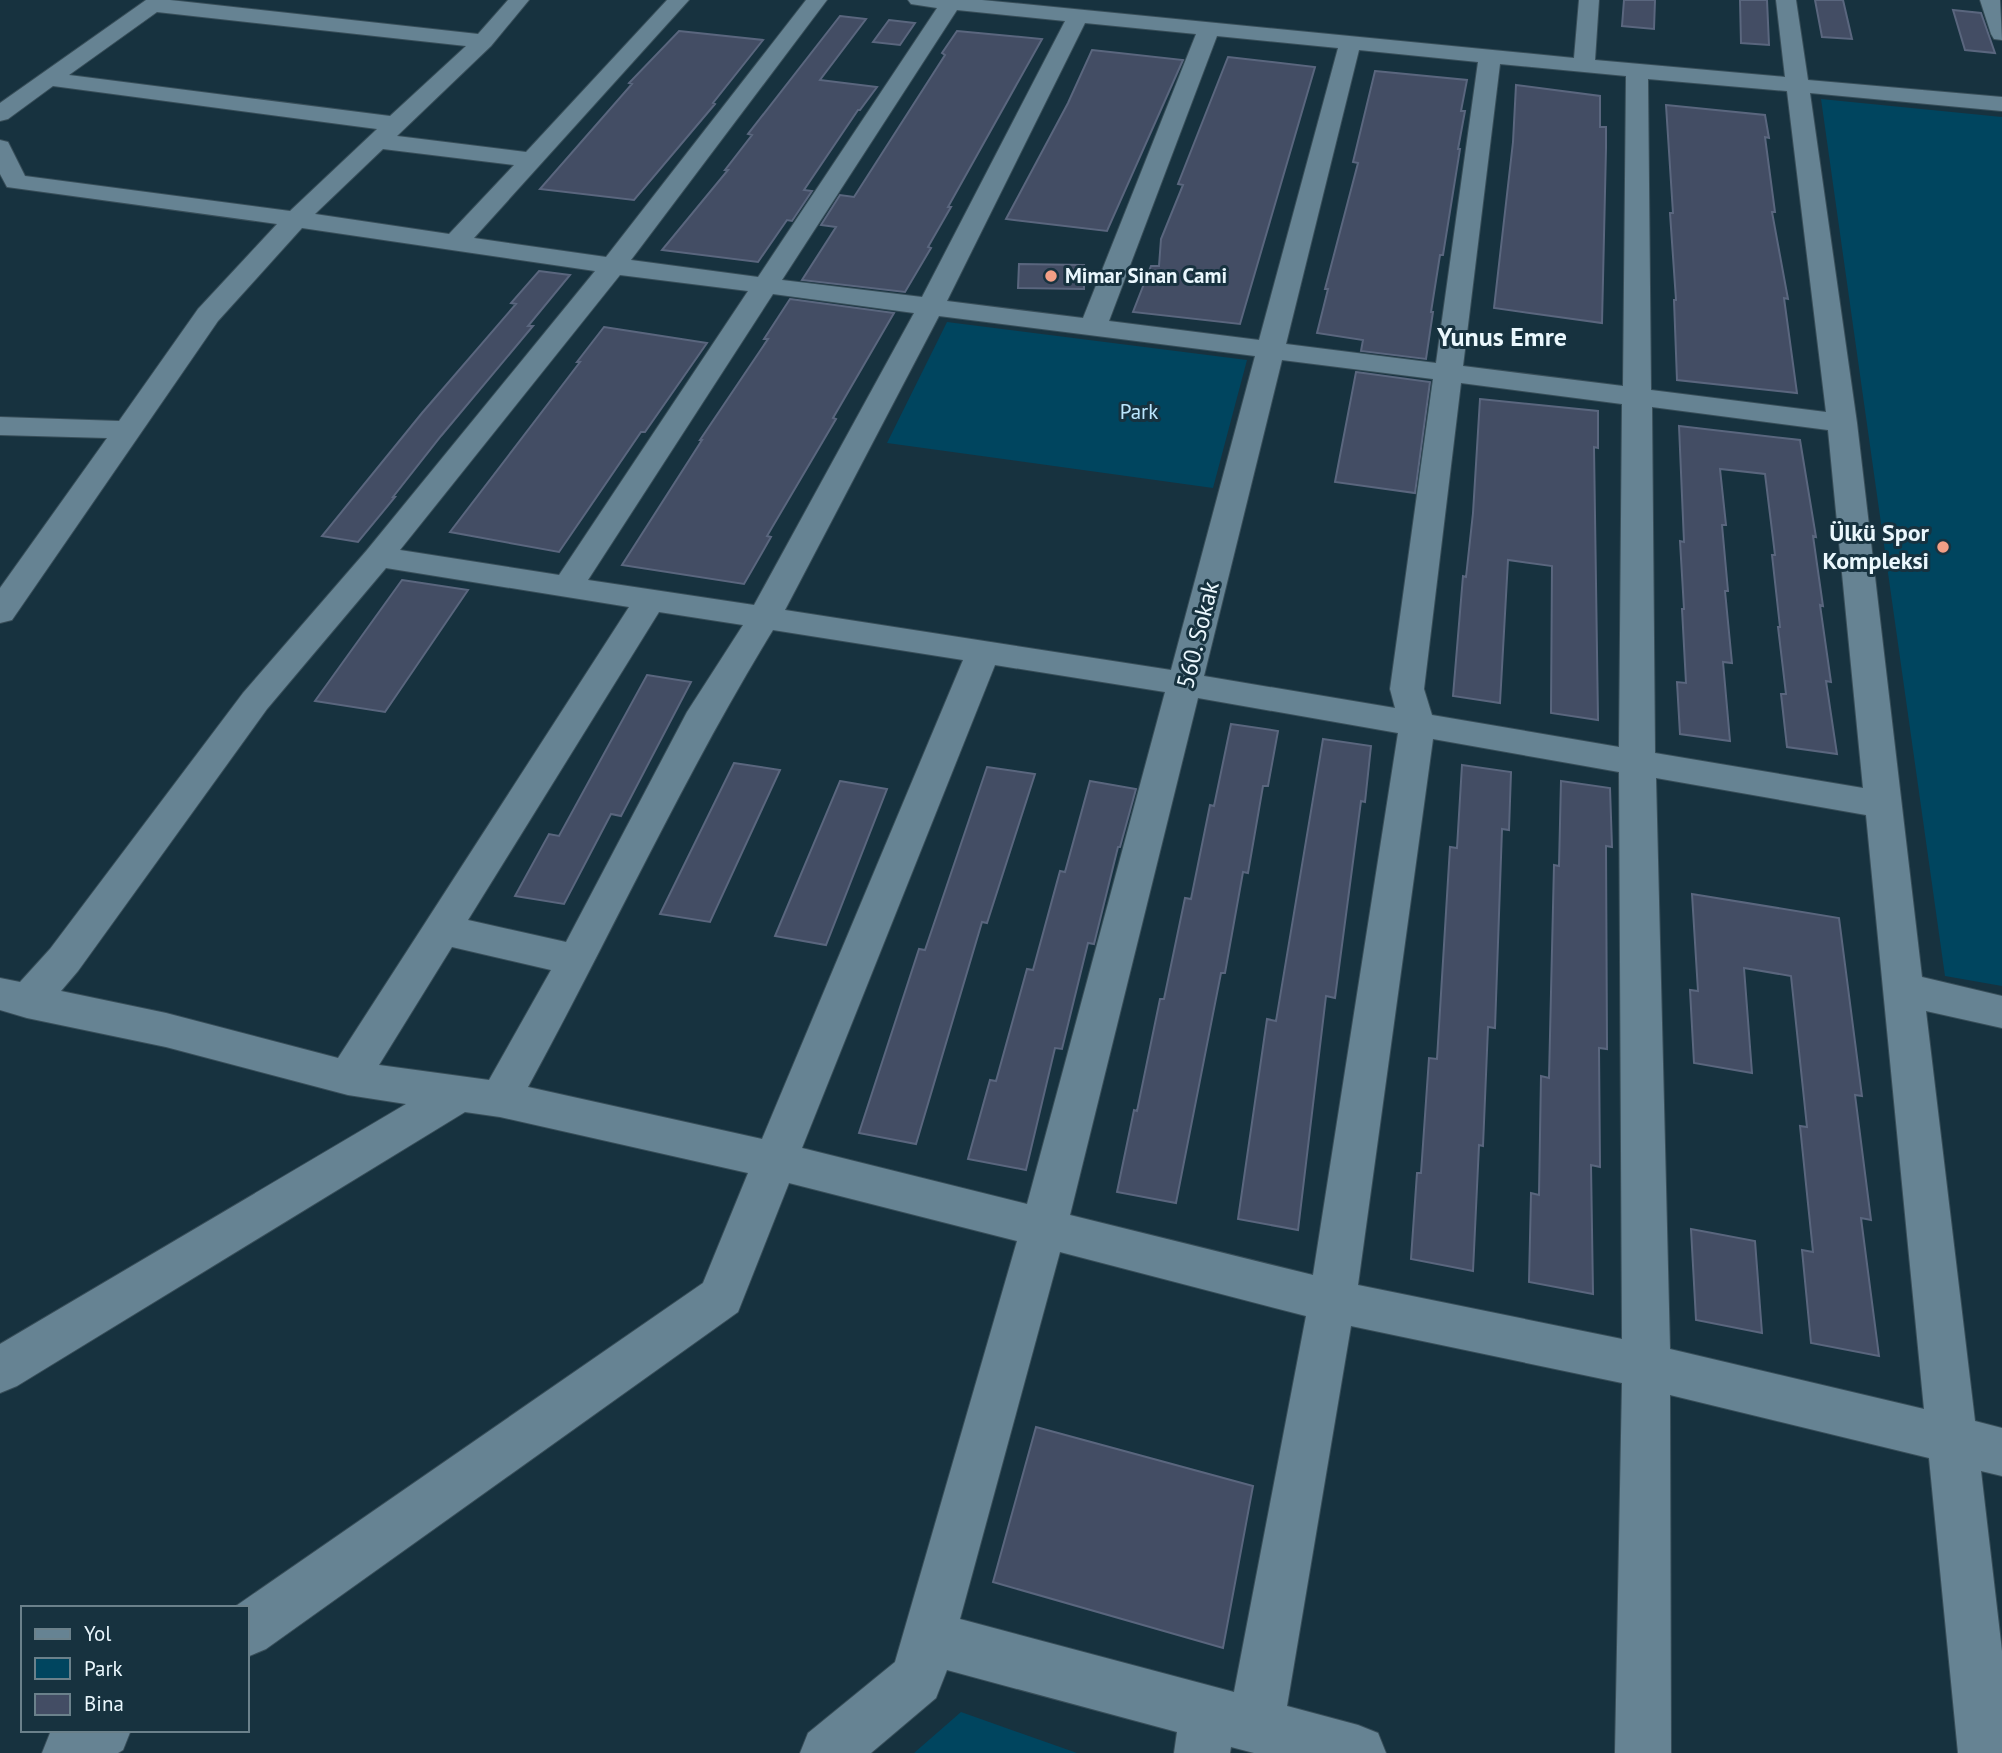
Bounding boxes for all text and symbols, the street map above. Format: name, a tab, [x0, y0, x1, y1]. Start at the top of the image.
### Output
place label: Mimar Sinan Cami	[1065, 262, 1227, 289]
marker: Mimar Sinan Cami	[1043, 268, 1059, 284]
district label: Yunus Emre	[1436, 320, 1567, 353]
park label: Park	[1120, 398, 1158, 425]
place label: Ülkü Spor Kompleksi	[1822, 517, 1930, 576]
marker: Ülkü Spor Kompleksi	[1935, 539, 1951, 555]
street label: 560. Sokak	[1169, 578, 1226, 692]
legend	[21, 1606, 248, 1732]
text: Yol	[84, 1620, 111, 1647]
text: Park	[84, 1655, 123, 1682]
text: Bina	[84, 1690, 124, 1717]

